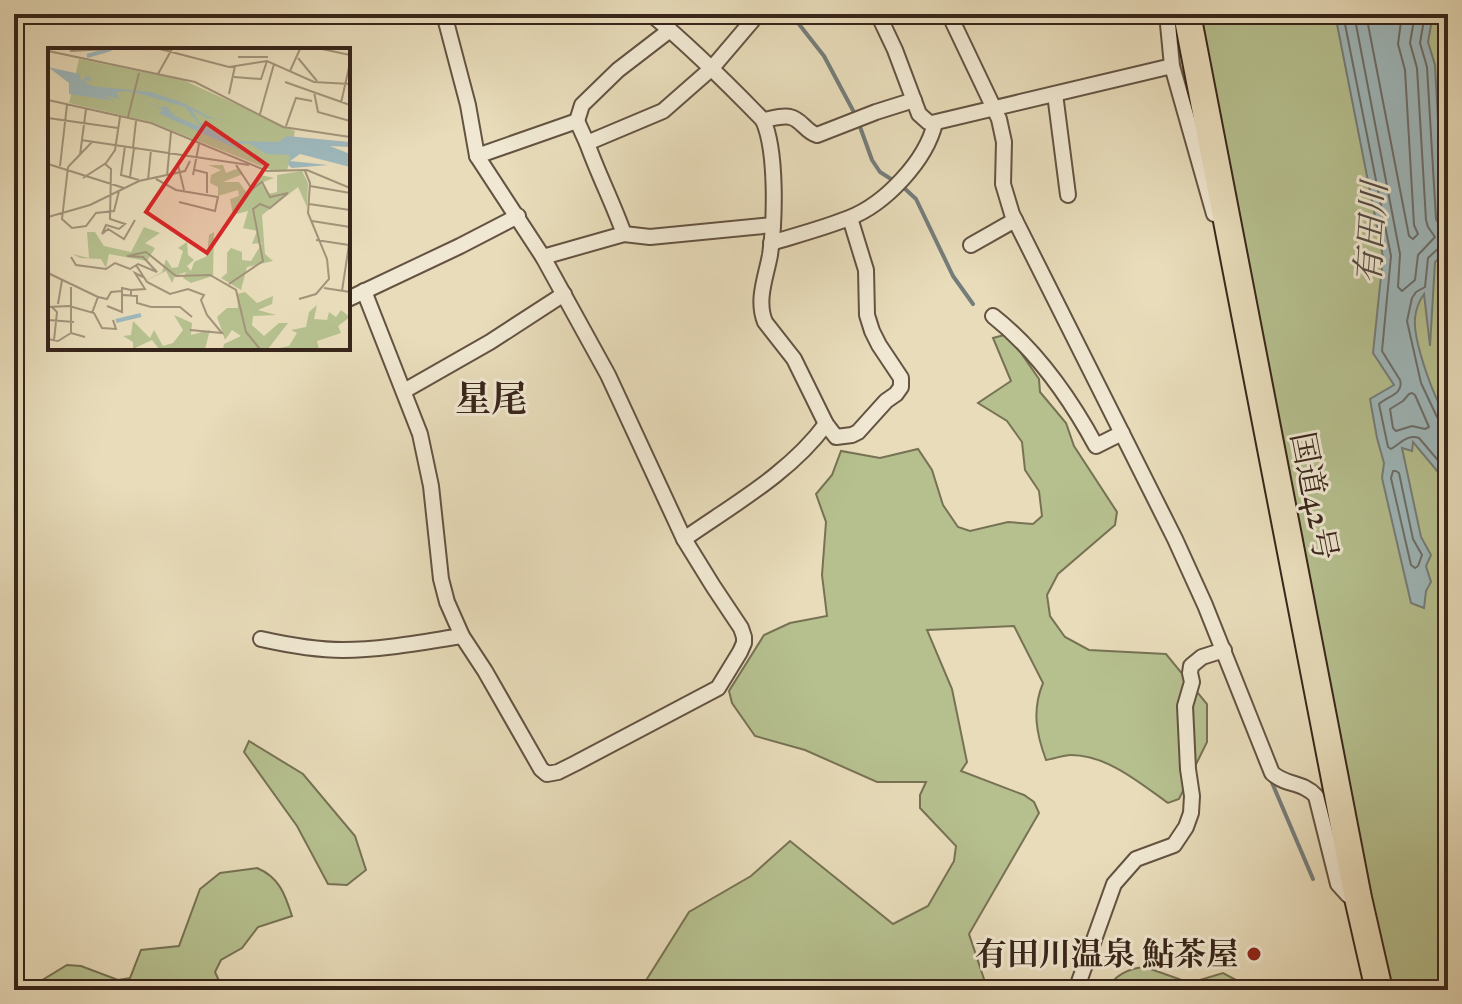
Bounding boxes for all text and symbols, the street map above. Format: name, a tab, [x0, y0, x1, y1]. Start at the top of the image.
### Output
inset map	[48, 48, 350, 350]
water label: 有田川	[1347, 177, 1395, 285]
district label: 星尾	[455, 377, 527, 421]
street label: 国道42号	[1282, 429, 1346, 563]
place label: 有田川温泉 鮎茶屋	[975, 935, 1238, 974]
marker: 有田川温泉 鮎茶屋	[1245, 945, 1263, 963]

